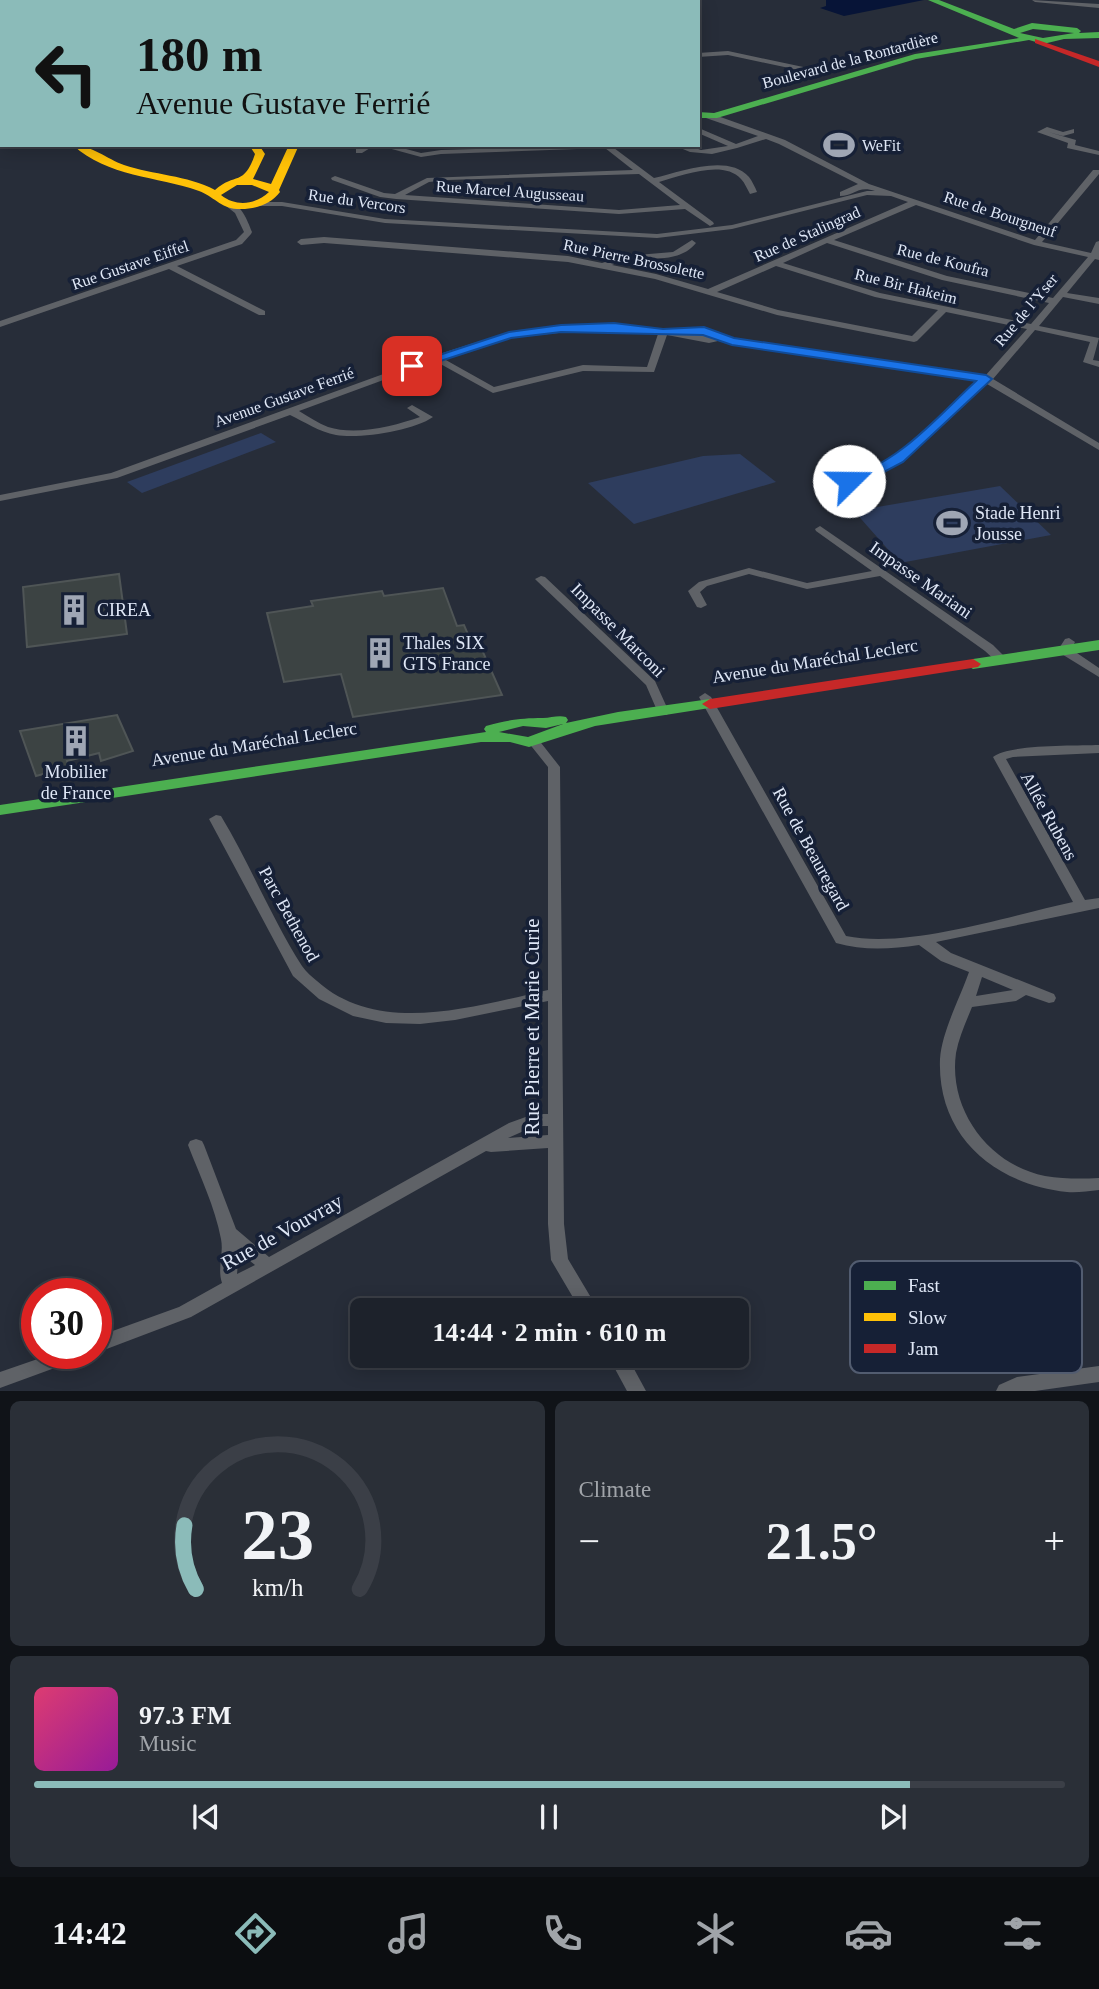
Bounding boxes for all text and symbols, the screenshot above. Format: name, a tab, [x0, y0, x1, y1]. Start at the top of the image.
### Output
text: 180 m	[136, 27, 263, 82]
icon: left	[21, 28, 112, 119]
street label: Boulevard de la Rontardière	[760, 28, 940, 92]
text: Avenue Gustave Ferrié	[136, 85, 430, 121]
sports icon: WeFit	[822, 128, 856, 162]
place label: WeFit	[862, 137, 901, 154]
street label: Rue Marcel Augusseau	[435, 177, 585, 206]
street label: Rue du Vercors	[307, 186, 407, 216]
street label: Rue de Bourgneuf	[941, 188, 1059, 241]
street label: Rue de Stalingrad	[751, 203, 863, 266]
street label: Rue Pierre Brossolette	[562, 236, 706, 282]
street label: Rue Gustave Eiffel	[69, 237, 191, 293]
street label: Rue de Koufra	[895, 240, 991, 280]
street label: Rue Bir Hakeim	[853, 265, 959, 307]
street label: Rue de l’Yser	[991, 270, 1062, 349]
pin	[382, 336, 442, 396]
icon: arrive	[393, 347, 431, 385]
street label: Avenue Gustave Ferrié	[212, 364, 356, 430]
position arrow	[812, 444, 886, 518]
place label: Stade Henri Jousse	[975, 503, 1060, 544]
sports icon: Stade Henri Jousse	[935, 506, 969, 540]
street label: Impasse Mariani	[866, 537, 976, 623]
street label: Impasse Marconi	[567, 579, 669, 681]
building icon: CIREA	[57, 593, 91, 627]
place label: CIREA	[97, 600, 151, 620]
place label: Thales SIX GTS France	[403, 633, 490, 674]
street label: Avenue du Maréchal Leclerc	[711, 635, 919, 687]
building icon: Thales SIX GTS France	[363, 636, 397, 670]
street label: Avenue du Maréchal Leclerc	[150, 718, 358, 770]
building icon: Mobilier de France	[59, 724, 93, 758]
place label: Mobilier de France	[41, 762, 111, 803]
street label: Allée Rubens	[1017, 769, 1081, 863]
street label: Rue de Beauregard	[769, 784, 853, 914]
street label: Parc Bethenod	[255, 863, 323, 965]
street label: Rue Pierre et Marie Curie	[520, 919, 544, 1135]
street label: Rue de Vouvray	[217, 1189, 347, 1275]
legend	[850, 1261, 1082, 1373]
text: Fast	[908, 1275, 940, 1296]
speed limit sign: 30	[21, 1278, 112, 1369]
text: Slow	[908, 1307, 947, 1328]
text: 14:44 · 2 min · 610 m	[433, 1318, 667, 1347]
text: Jam	[908, 1338, 939, 1359]
text: Climate	[579, 1477, 651, 1502]
text: 23	[241, 1495, 314, 1576]
text: 21.5°	[766, 1513, 878, 1570]
text: −	[579, 1520, 600, 1562]
text: +	[1044, 1520, 1065, 1562]
text: km/h	[252, 1574, 303, 1601]
text: 97.3 FM	[139, 1701, 231, 1730]
text: Music	[139, 1731, 197, 1756]
icon: previous	[187, 1798, 225, 1836]
icon: pause	[530, 1798, 568, 1836]
icon: next	[874, 1798, 912, 1836]
icon: directions	[231, 1909, 280, 1958]
icon: music	[384, 1909, 433, 1958]
icon: phone	[538, 1909, 587, 1958]
icon: climate	[691, 1909, 740, 1958]
icon: car	[844, 1909, 893, 1958]
icon: filters	[998, 1909, 1047, 1958]
text: 14:42	[52, 1915, 127, 1951]

